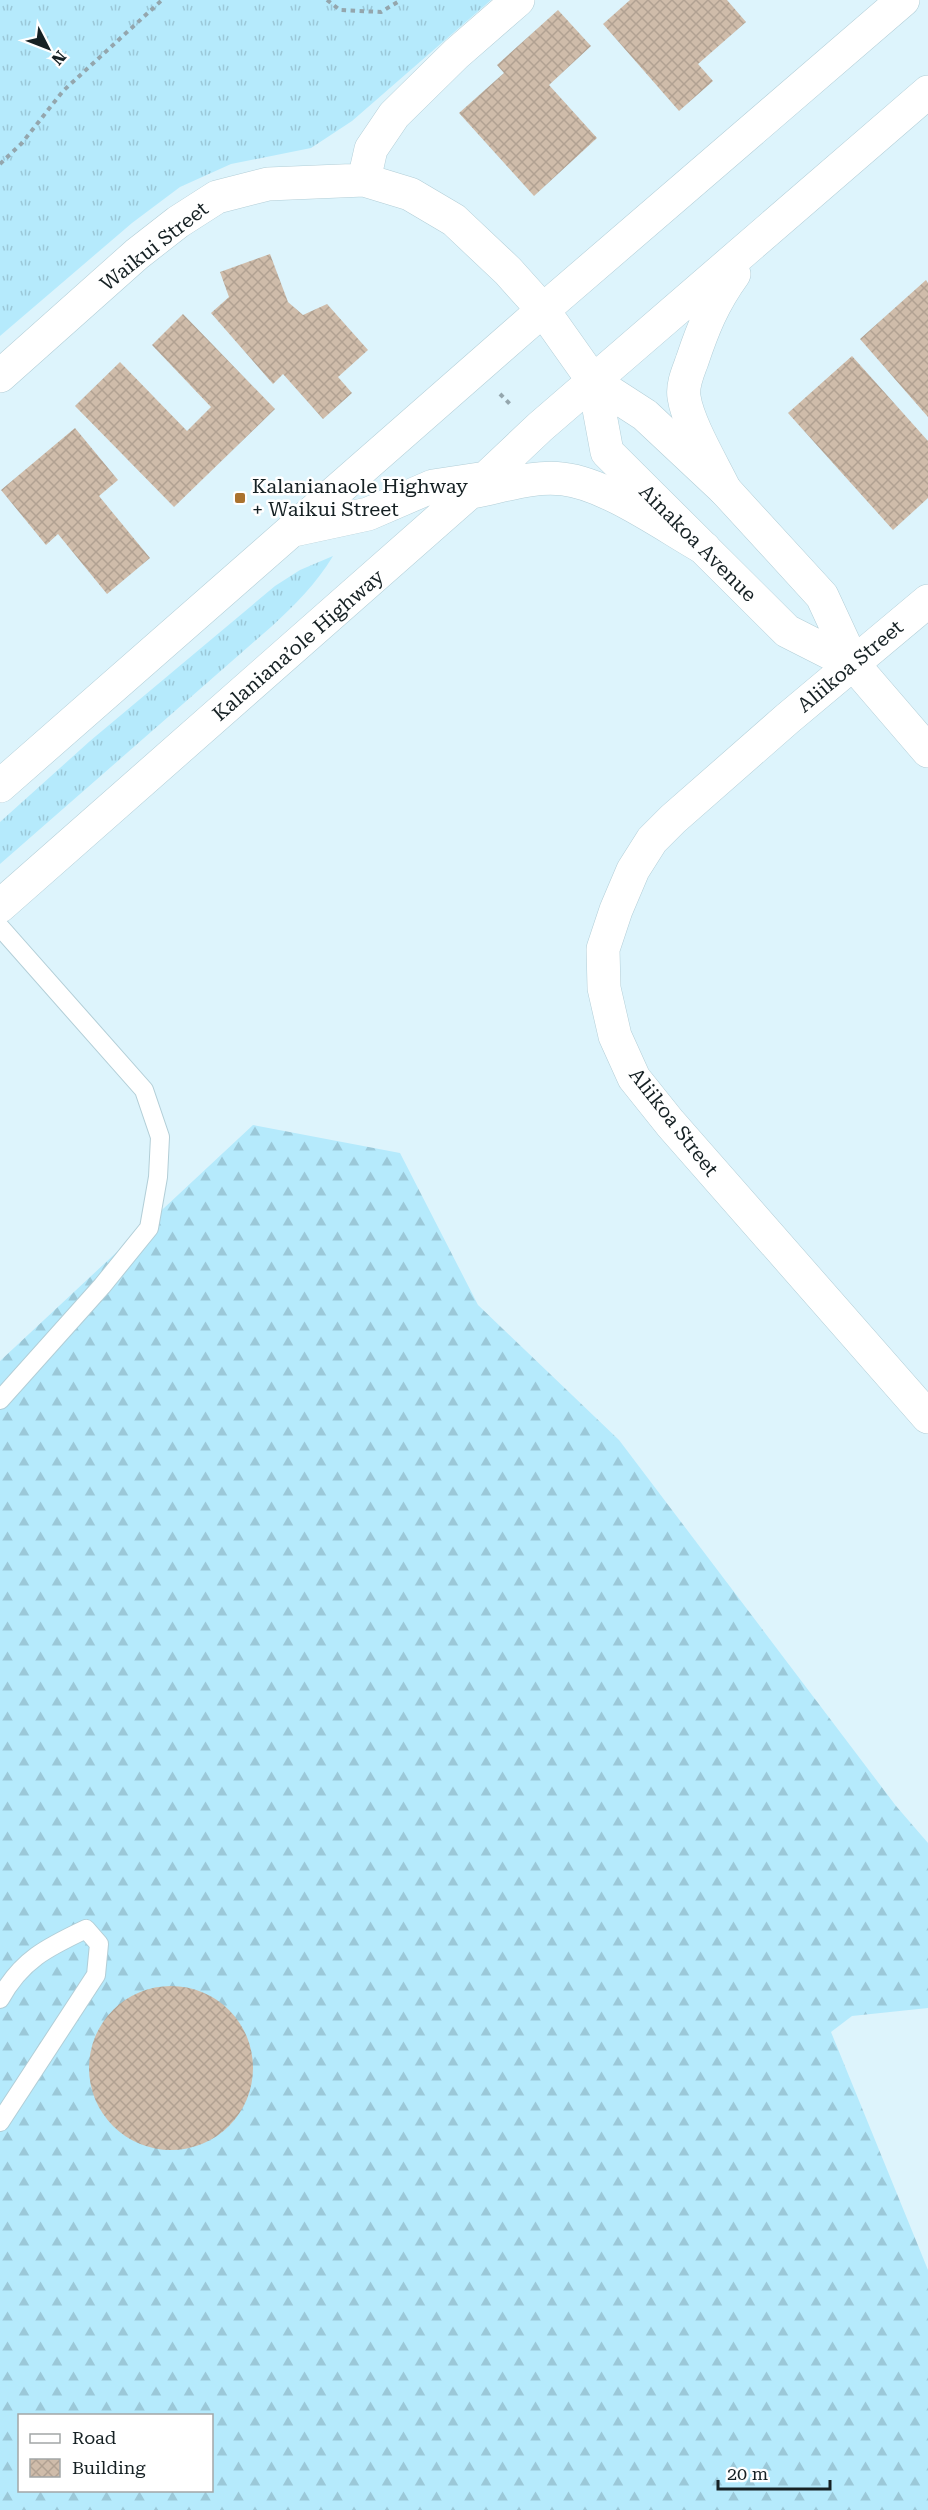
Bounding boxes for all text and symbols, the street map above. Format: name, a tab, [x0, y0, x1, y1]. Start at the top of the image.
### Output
north arrow	[18, 18, 78, 78]
text: N	[48, 47, 70, 69]
street label: Waikui Street	[95, 196, 213, 296]
place label: Kalanianaole Highway + Waikui Street	[252, 474, 468, 521]
street label: Ainakoa Avenue	[634, 479, 762, 607]
marker: Kalanianaole Highway + Waikui Street	[233, 491, 247, 505]
street label: Kalaniana’ole Highway	[208, 564, 389, 726]
street label: Aliikoa Street	[792, 614, 908, 717]
street label: Aliikoa Street	[624, 1063, 724, 1181]
legend	[18, 2414, 213, 2492]
text: Road	[72, 2427, 117, 2448]
scale bar	[718, 2453, 830, 2491]
text: Building	[72, 2457, 146, 2478]
text: 20 m	[727, 2463, 768, 2484]

